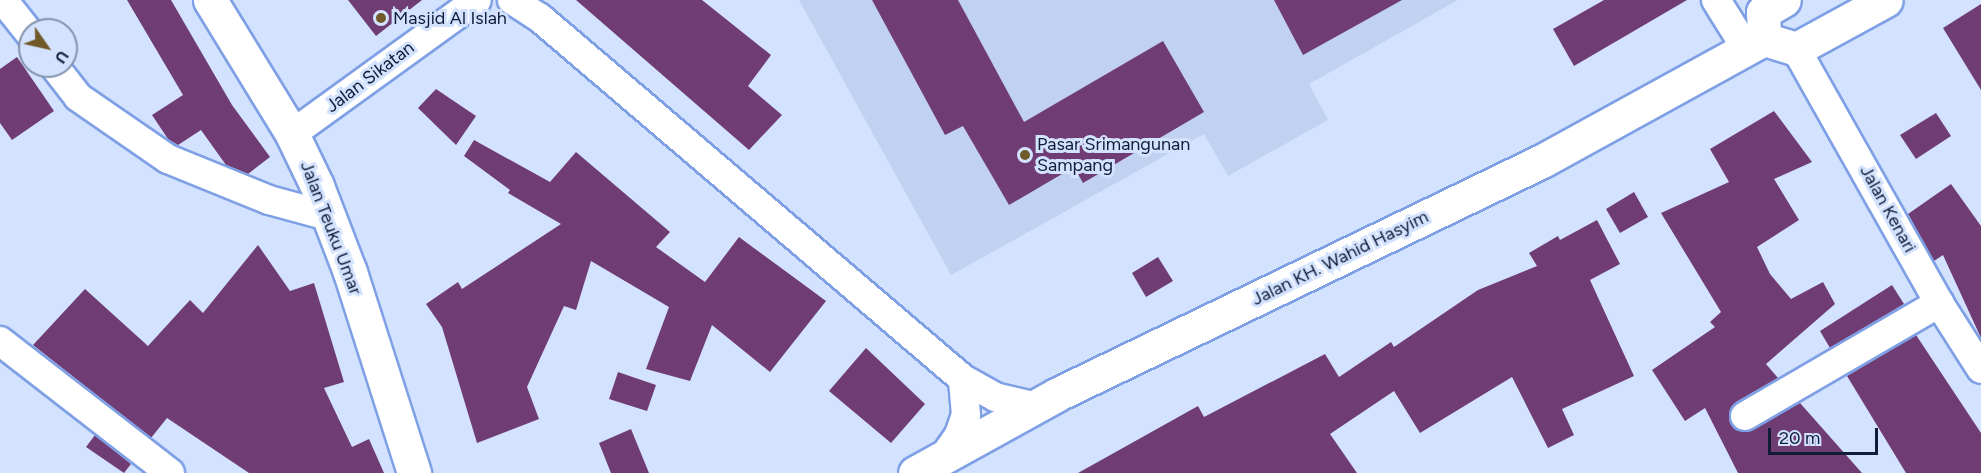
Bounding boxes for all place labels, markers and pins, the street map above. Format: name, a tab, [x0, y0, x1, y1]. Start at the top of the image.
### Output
place label: Masjid Al Islah	[393, 7, 507, 29]
marker: Masjid Al Islah	[374, 11, 388, 25]
place label: Pasar Srimangunan Sampang	[1037, 134, 1190, 176]
marker: Pasar Srimangunan Sampang	[1018, 148, 1032, 162]

